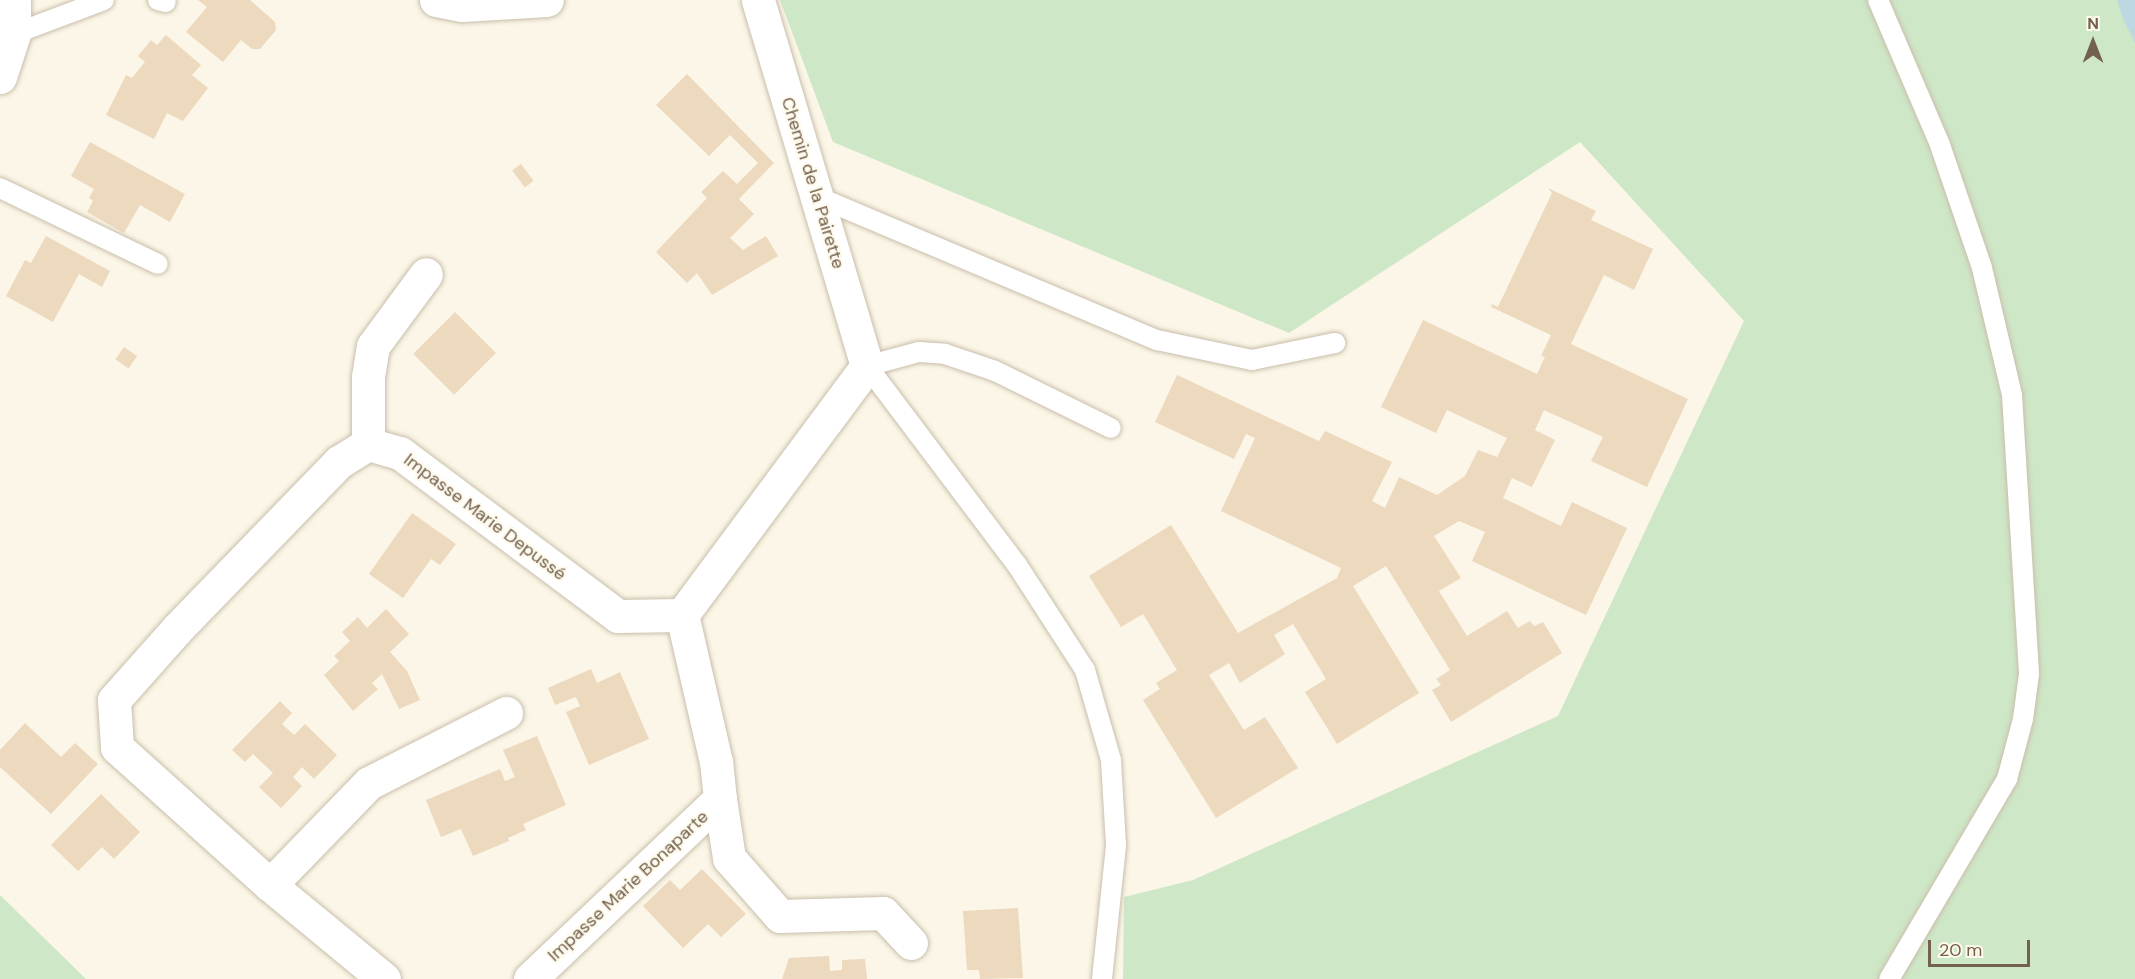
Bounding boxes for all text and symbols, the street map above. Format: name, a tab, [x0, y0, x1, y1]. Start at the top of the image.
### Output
north arrow	[2063, 12, 2123, 72]
text: N	[2087, 13, 2099, 34]
street label: Chemin de la Pairette	[777, 95, 849, 271]
street label: Impasse Marie Depussé	[400, 449, 570, 585]
street label: Impasse Marie Bonaparte	[543, 806, 713, 966]
scale bar	[1931, 928, 2033, 966]
text: 20 m	[1939, 938, 1982, 962]

